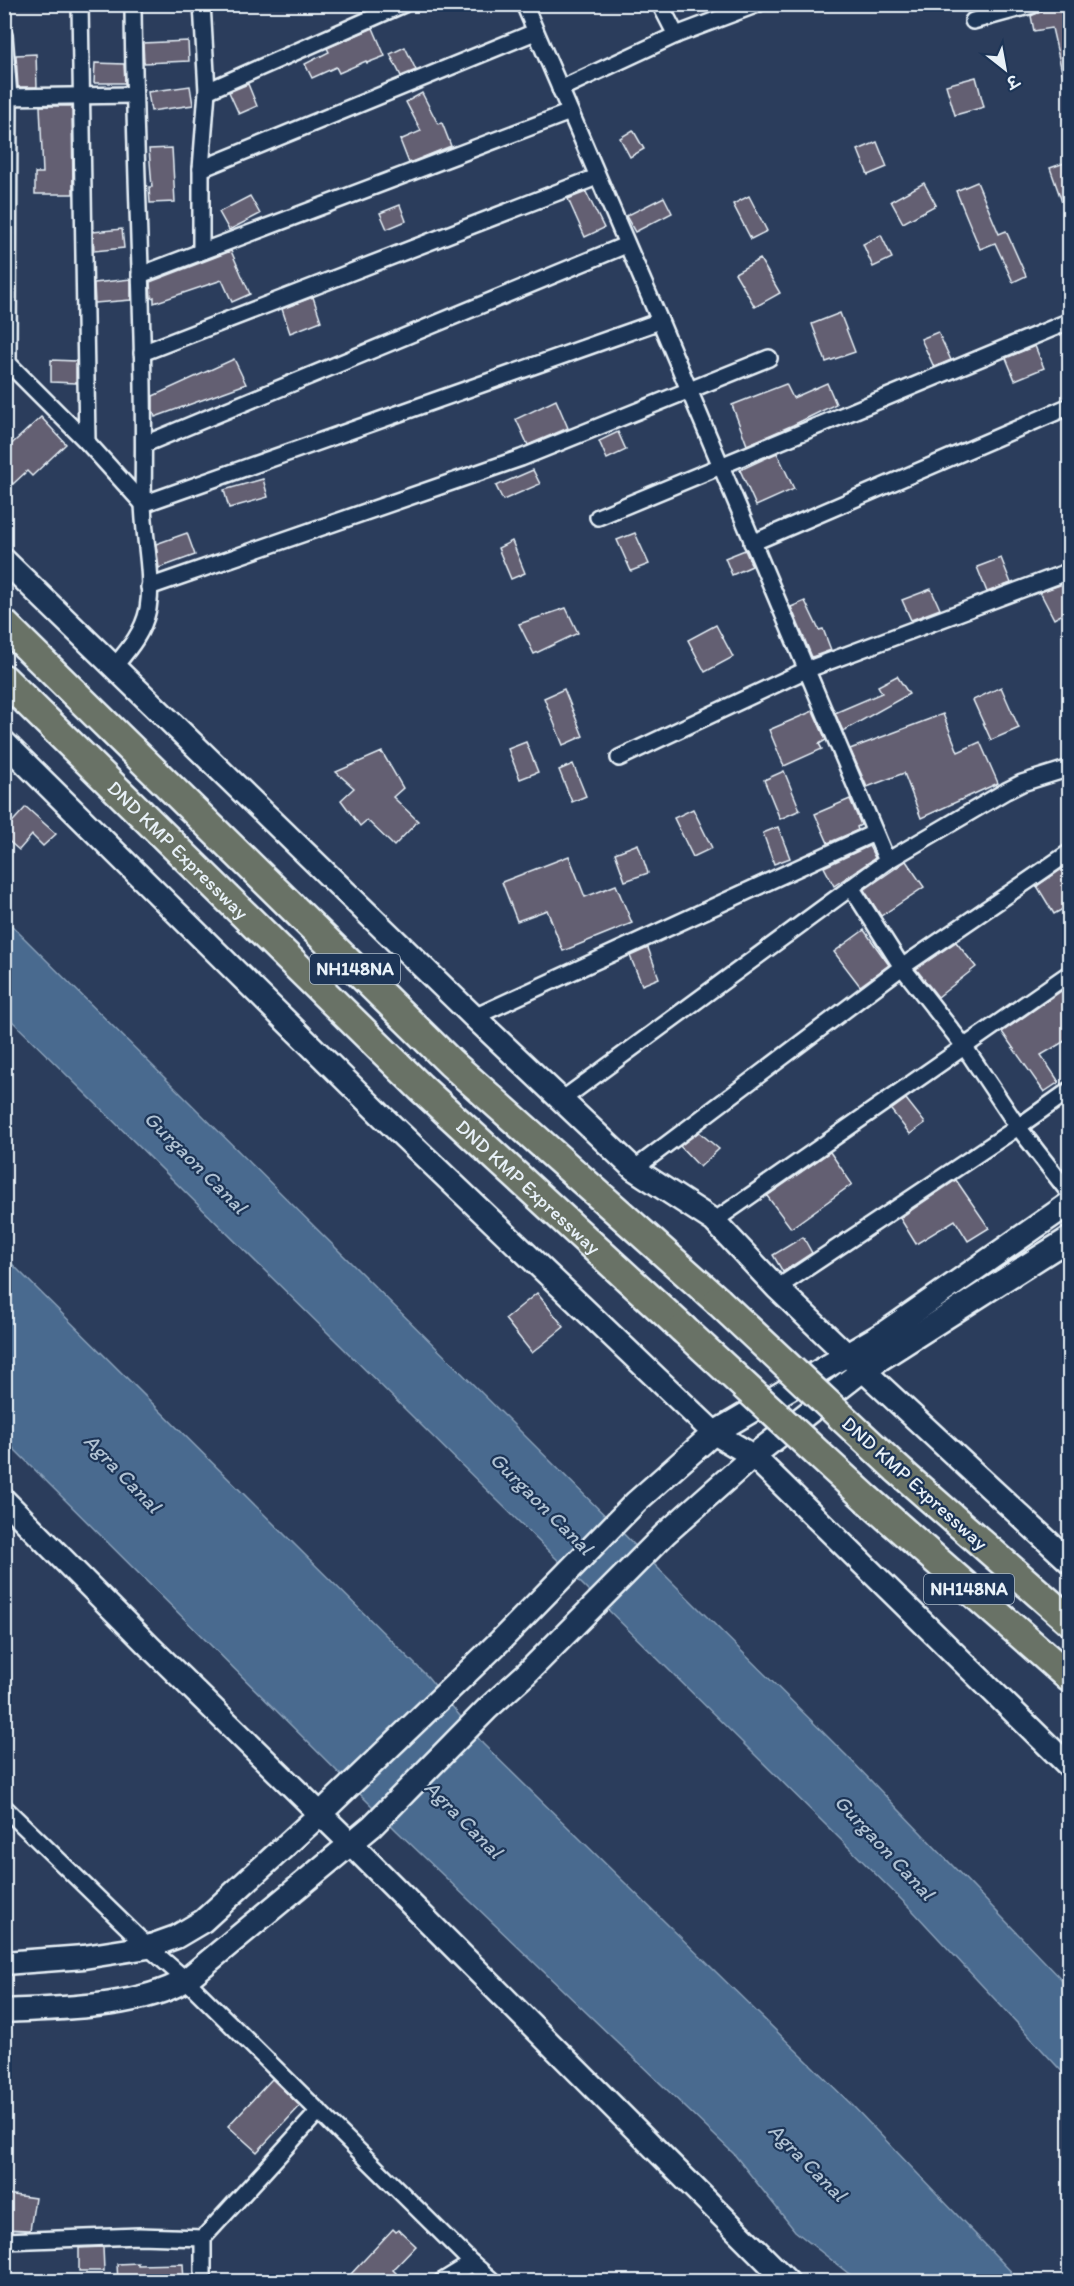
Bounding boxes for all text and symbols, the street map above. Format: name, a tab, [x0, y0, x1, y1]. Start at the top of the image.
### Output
north arrow	[975, 39, 1035, 99]
text: उ	[1002, 70, 1024, 93]
street label: DND KMP Expressway	[103, 775, 254, 925]
road number: NH148NA	[310, 954, 400, 984]
water label: Gurgaon Canal	[139, 1105, 254, 1220]
street label: DND KMP Expressway	[451, 1114, 606, 1260]
street label: DND KMP Expressway	[837, 1411, 993, 1555]
water label: Agra Canal	[79, 1428, 168, 1519]
water label: Gurgaon Canal	[485, 1446, 600, 1561]
road number: NH148NA	[924, 1574, 1014, 1604]
water label: Agra Canal	[420, 1775, 510, 1865]
water label: Gurgaon Canal	[830, 1789, 942, 1907]
water label: Agra Canal	[764, 2118, 854, 2208]

